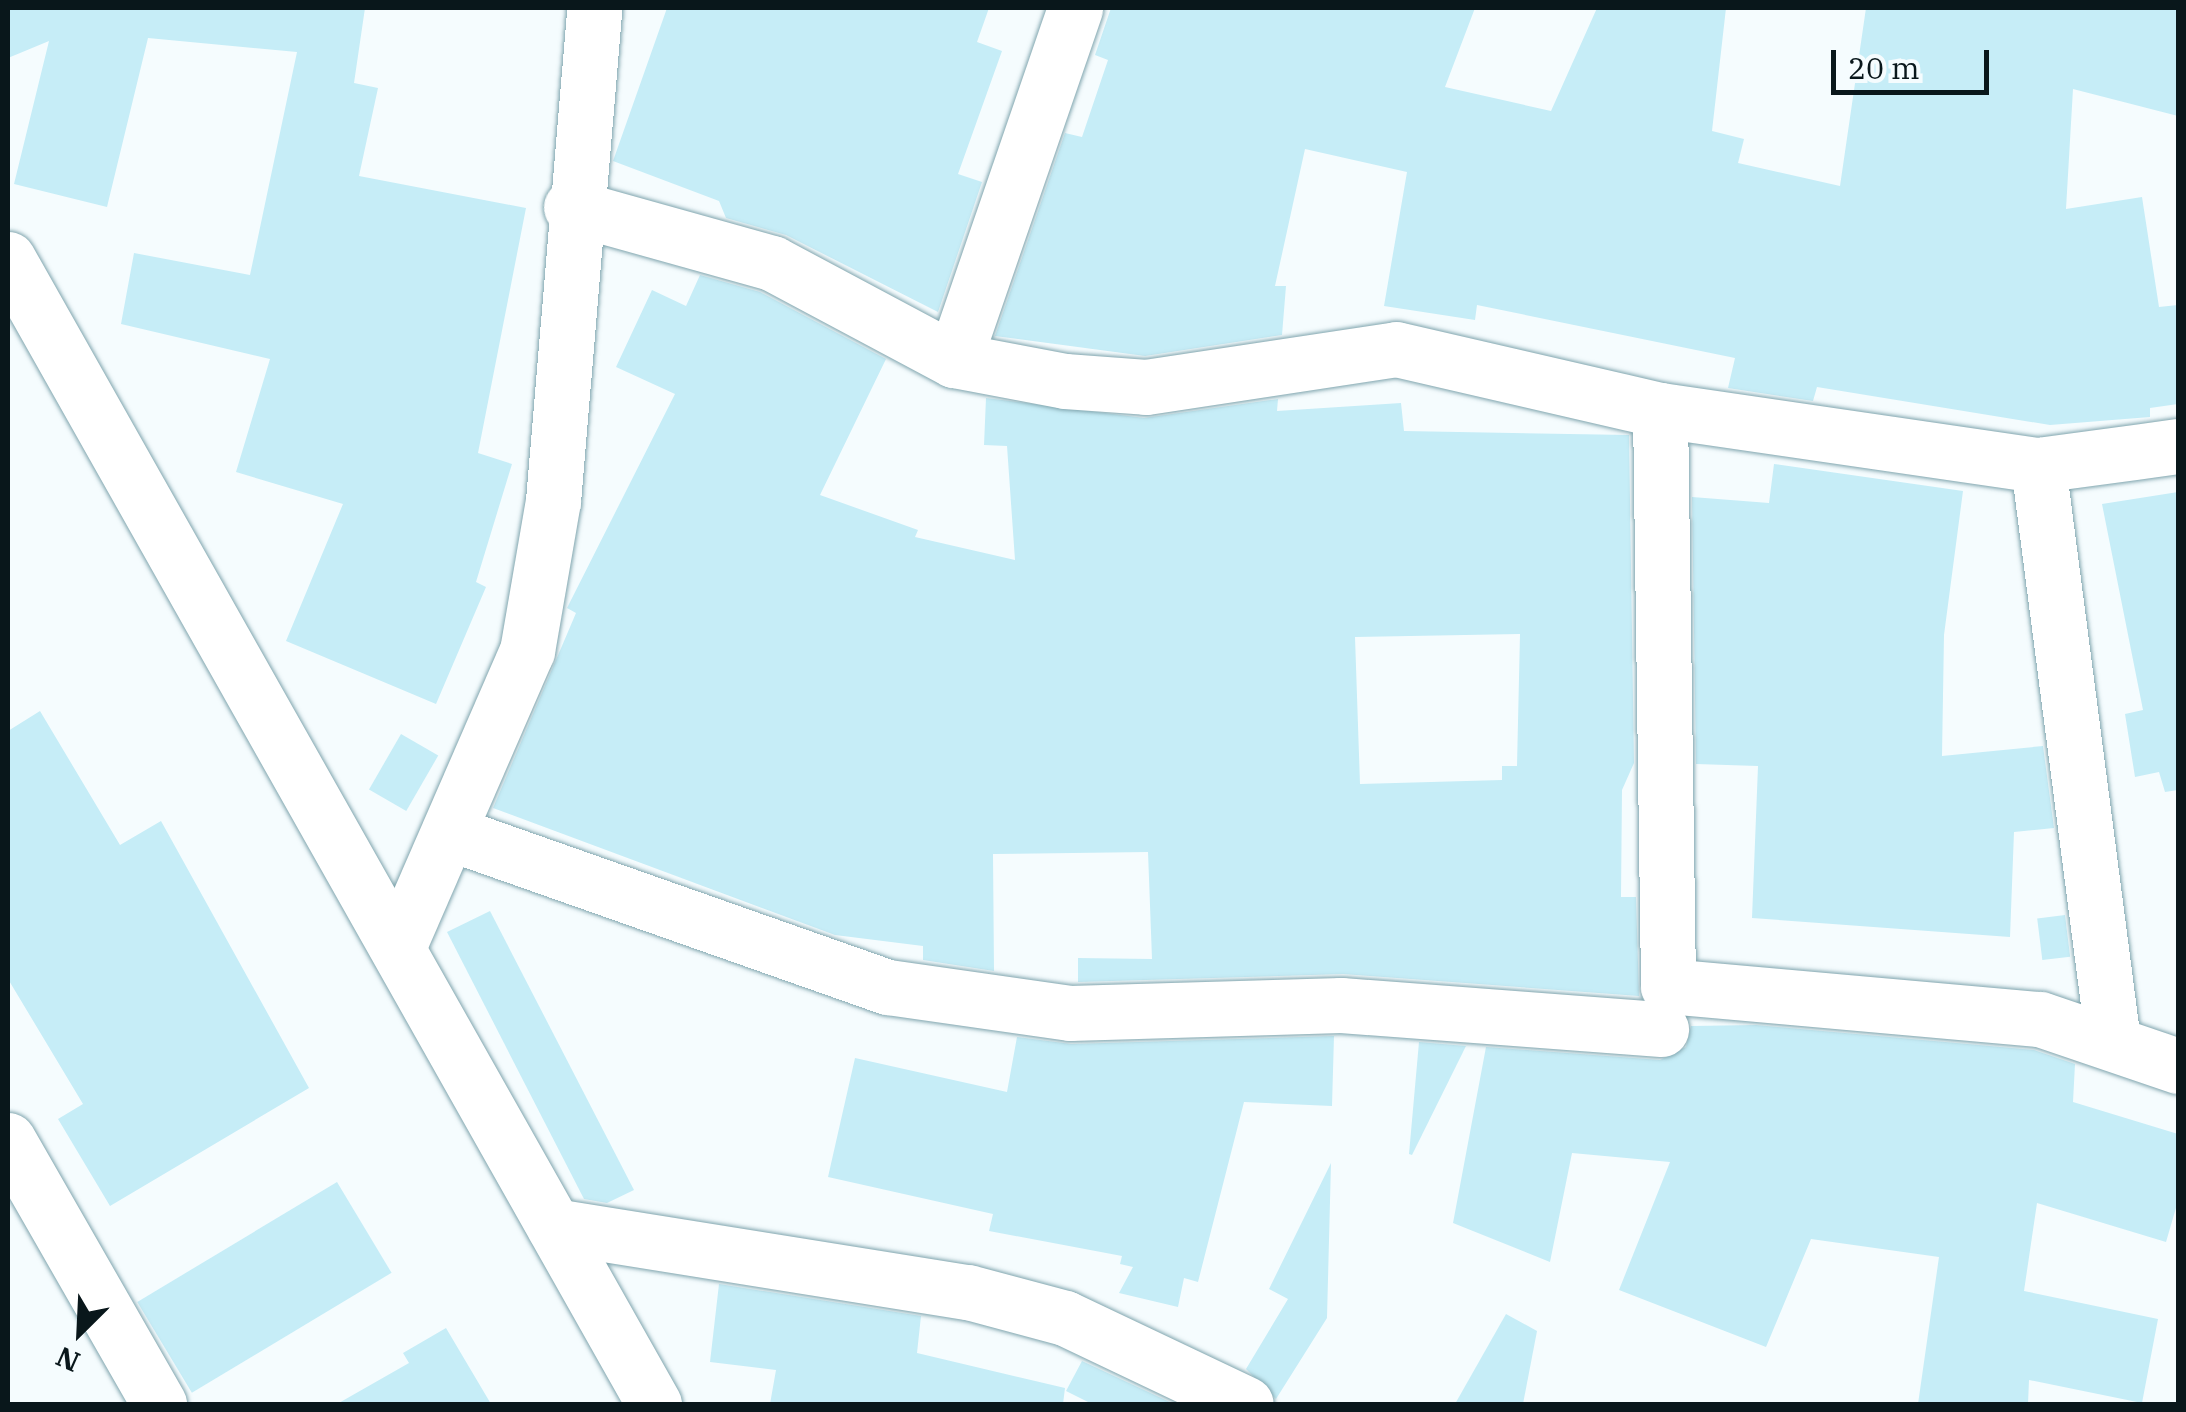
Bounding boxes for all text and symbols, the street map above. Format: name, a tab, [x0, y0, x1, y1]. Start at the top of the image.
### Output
scale bar	[1836, 30, 1994, 92]
text: 20 m	[1848, 48, 1920, 87]
north arrow	[30, 1282, 130, 1382]
text: N	[50, 1338, 85, 1381]

